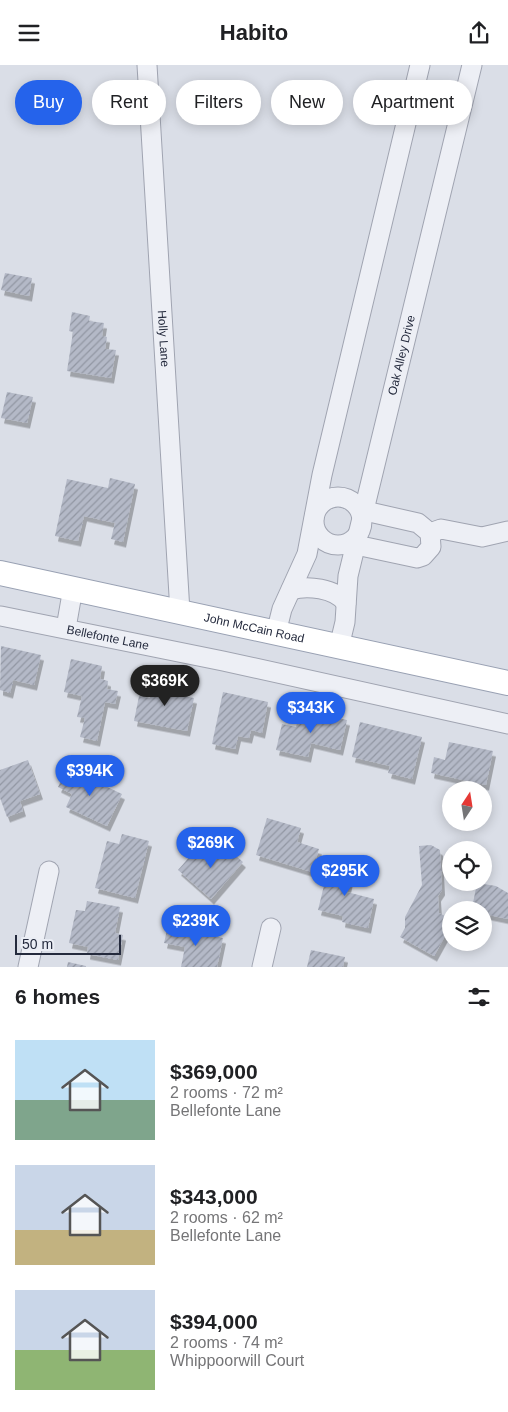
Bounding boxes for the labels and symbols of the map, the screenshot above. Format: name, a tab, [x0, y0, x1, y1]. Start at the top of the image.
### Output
street label: Holly Lane	[155, 310, 172, 368]
street label: Oak Alley Drive	[385, 313, 418, 397]
street label: John McCain Road	[203, 610, 306, 646]
street label: Bellefonte Lane	[65, 622, 150, 653]
pin: $369K	[130, 665, 200, 707]
pin: $343K	[276, 691, 346, 734]
pin: $394K	[55, 755, 125, 797]
north arrow	[442, 781, 492, 831]
pin: $269K	[176, 827, 246, 869]
pin: $295K	[310, 855, 380, 897]
pin: $239K	[161, 905, 231, 947]
scale bar	[15, 932, 121, 955]

